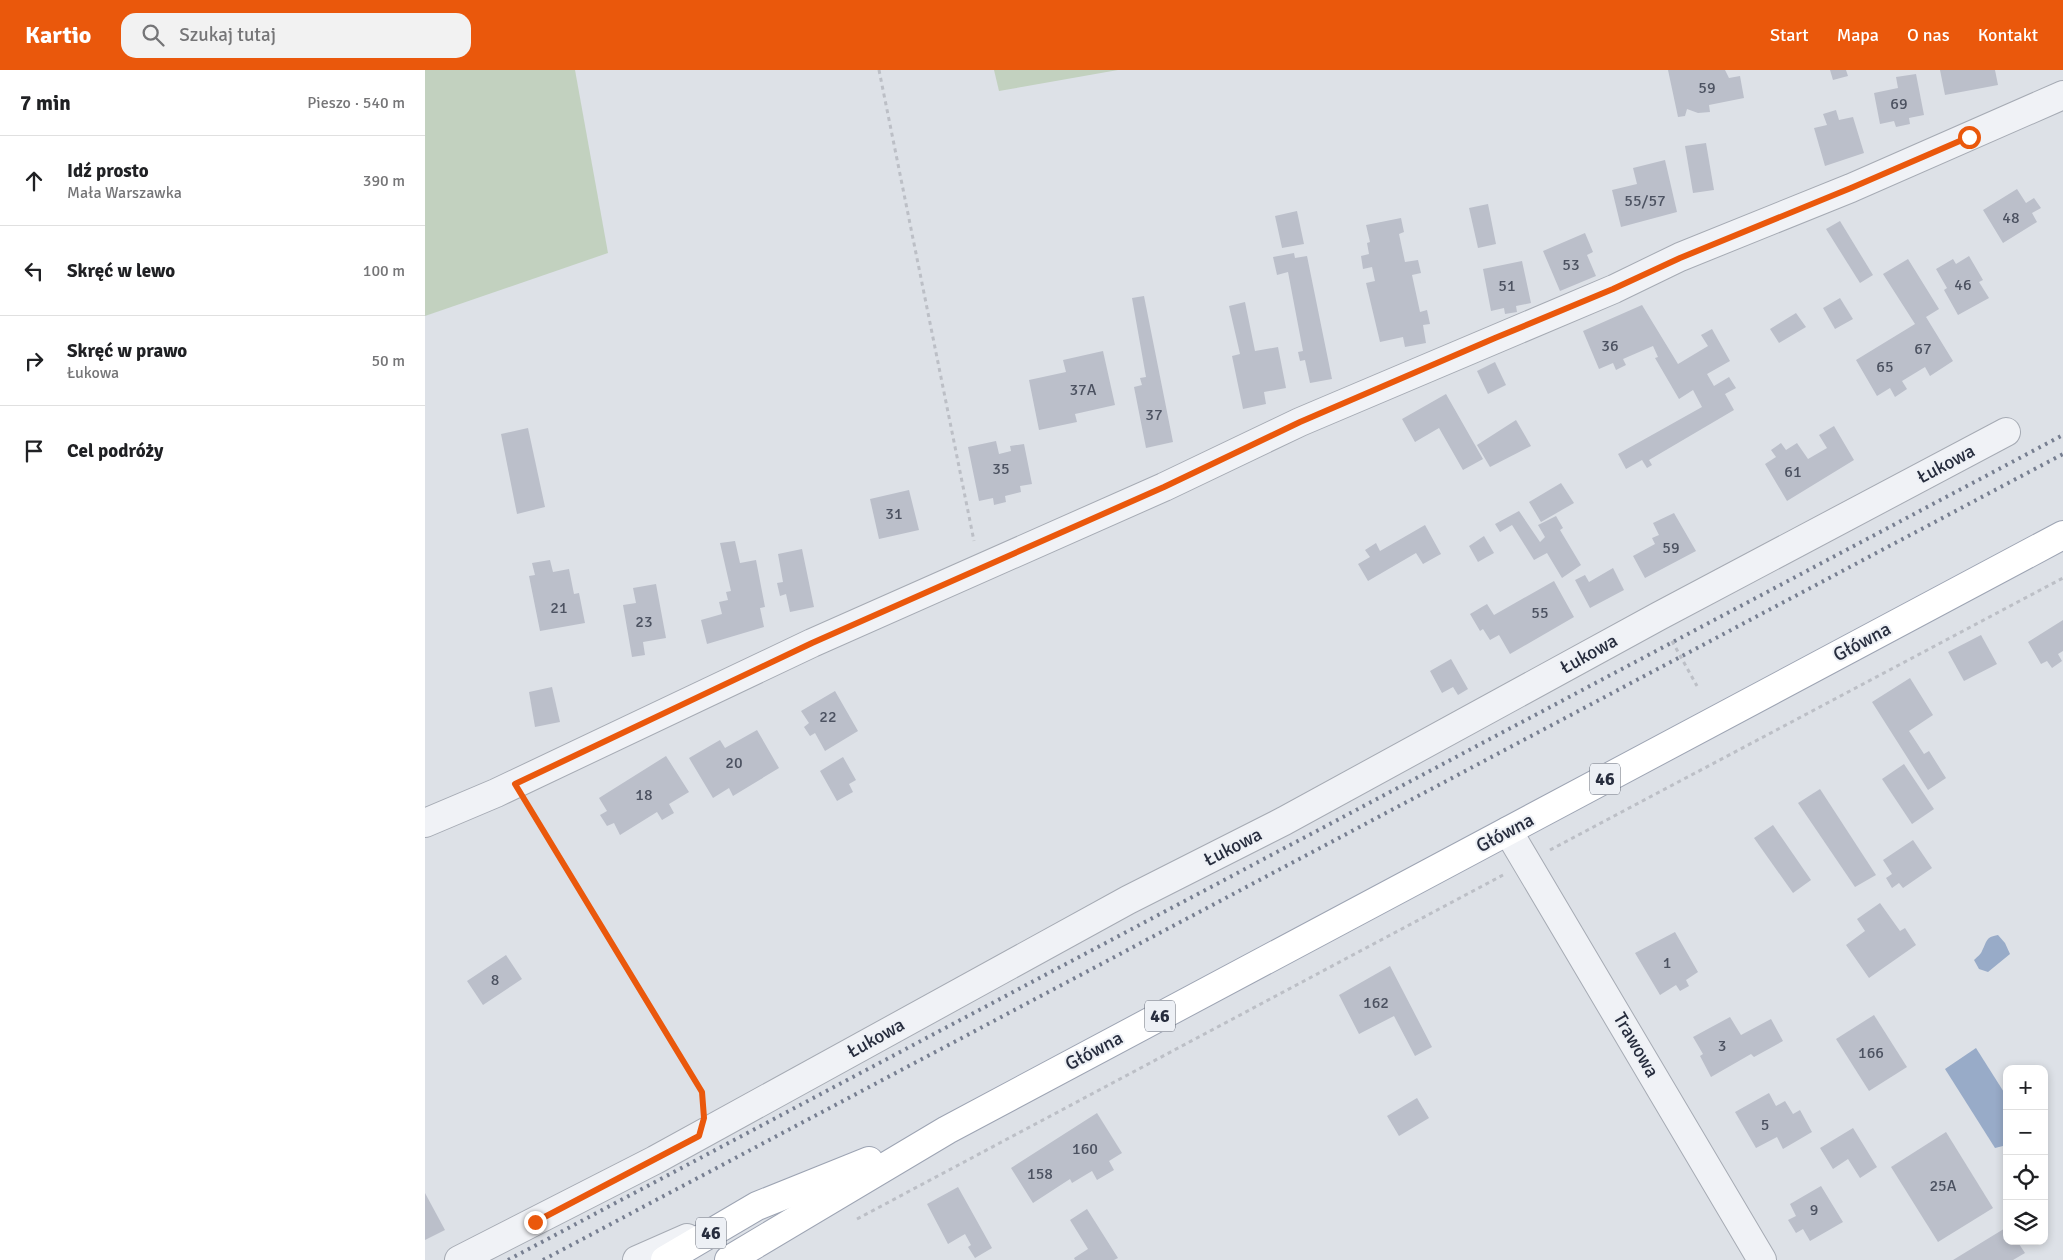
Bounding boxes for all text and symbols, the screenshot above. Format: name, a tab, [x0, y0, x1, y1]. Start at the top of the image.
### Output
search box	[121, 13, 471, 58]
text: Kartio	[25, 20, 91, 50]
icon: search	[139, 21, 167, 49]
text: Szukaj tutaj	[179, 23, 276, 47]
text: Start	[1770, 24, 1809, 46]
text: Mapa	[1837, 24, 1879, 46]
text: O nas	[1907, 24, 1950, 46]
text: Kontakt	[1978, 24, 2038, 46]
house number: 59	[1698, 78, 1716, 98]
text: 7 min	[20, 90, 71, 116]
text: Pieszo · 540 m	[307, 93, 405, 113]
house number: 69	[1890, 94, 1908, 114]
route start	[1958, 126, 1981, 149]
text: Idź prosto	[67, 159, 149, 183]
icon: ahead	[20, 167, 48, 195]
text: 390 m	[363, 171, 405, 191]
text: Mała Warszawka	[67, 183, 182, 203]
house number: 55/57	[1624, 191, 1666, 211]
house number: 48	[2002, 208, 2020, 228]
house number: 53	[1562, 255, 1580, 275]
icon: left	[20, 257, 48, 285]
text: Skręć w lewo	[67, 259, 175, 283]
text: 100 m	[363, 261, 405, 281]
house number: 46	[1954, 275, 1972, 295]
house number: 51	[1498, 276, 1516, 296]
house number: 36	[1601, 336, 1619, 356]
text: Skręć w prawo	[67, 339, 187, 363]
house number: 67	[1914, 339, 1932, 359]
icon: right	[20, 347, 48, 375]
text: 50 m	[371, 351, 405, 371]
house number: 65	[1876, 357, 1894, 377]
text: Łukowa	[67, 363, 119, 383]
house number: 37A	[1069, 380, 1097, 400]
house number: 37	[1145, 405, 1163, 425]
icon: arrive	[20, 437, 48, 465]
text: Cel podróży	[67, 439, 163, 463]
street label: Łukowa	[1913, 439, 1979, 489]
house number: 35	[992, 459, 1010, 479]
house number: 61	[1784, 462, 1802, 482]
house number: 31	[885, 504, 903, 524]
house number: 59	[1662, 538, 1680, 558]
house number: 21	[550, 598, 568, 618]
house number: 55	[1531, 603, 1549, 623]
house number: 23	[635, 612, 653, 632]
street label: Główna	[1829, 617, 1895, 667]
street label: Łukowa	[1556, 628, 1622, 680]
house number: 22	[819, 707, 837, 727]
house number: 20	[725, 753, 743, 773]
road number: 46	[1590, 764, 1620, 794]
house number: 18	[635, 785, 653, 805]
street label: Główna	[1472, 808, 1538, 858]
street label: Łukowa	[1200, 822, 1266, 872]
house number: 1	[1663, 953, 1671, 973]
house number: 8	[491, 970, 499, 990]
house number: 162	[1363, 993, 1389, 1013]
road number: 46	[1145, 1000, 1175, 1031]
street label: Trawowa	[1608, 1008, 1664, 1082]
street label: Łukowa	[843, 1012, 909, 1064]
street label: Główna	[1061, 1026, 1127, 1076]
house number: 3	[1718, 1036, 1726, 1056]
house number: 166	[1858, 1043, 1884, 1063]
map controls	[2003, 1065, 2048, 1245]
button: +	[2003, 1065, 2048, 1110]
button: −	[2003, 1110, 2048, 1155]
house number: 5	[1761, 1115, 1769, 1135]
house number: 160	[1072, 1139, 1098, 1159]
button: locate	[2003, 1155, 2048, 1200]
house number: 158	[1027, 1164, 1053, 1184]
house number: 25A	[1929, 1176, 1957, 1196]
house number: 9	[1810, 1200, 1818, 1220]
button: layers	[2003, 1200, 2048, 1245]
route end	[524, 1211, 547, 1234]
road number: 46	[696, 1218, 726, 1248]

